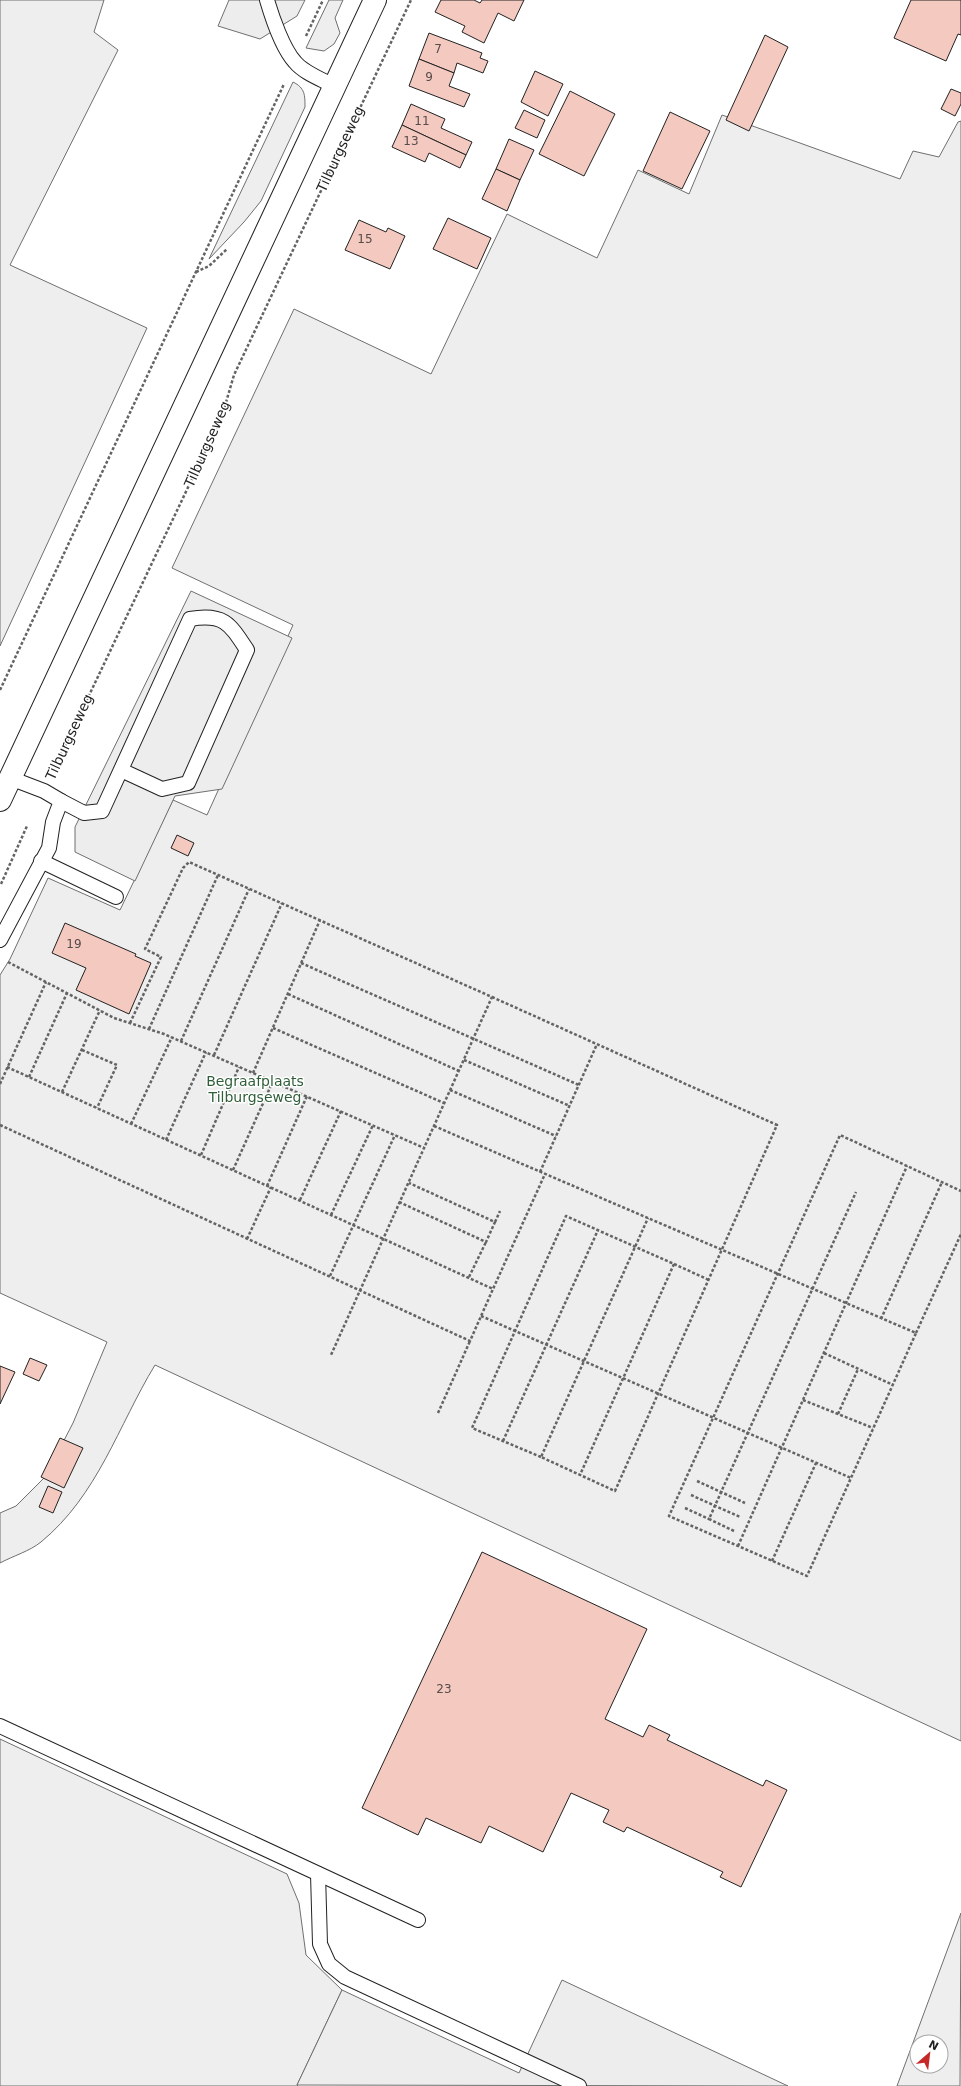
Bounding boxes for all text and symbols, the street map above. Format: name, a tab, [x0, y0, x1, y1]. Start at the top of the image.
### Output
house number: 7	[434, 42, 442, 56]
house number: 9	[425, 70, 433, 84]
street label: Tilburgseweg	[313, 104, 367, 195]
house number: 11	[414, 114, 430, 128]
house number: 13	[403, 134, 419, 148]
house number: 15	[357, 232, 373, 246]
street label: Tilburgseweg	[180, 398, 233, 491]
street label: Tilburgseweg	[42, 692, 96, 783]
house number: 19	[66, 937, 82, 951]
park label: Begraafplaats Tilburgseweg	[206, 1073, 304, 1105]
house number: 23	[436, 1682, 452, 1696]
north arrow	[909, 2034, 949, 2074]
text: N	[926, 2038, 941, 2054]

